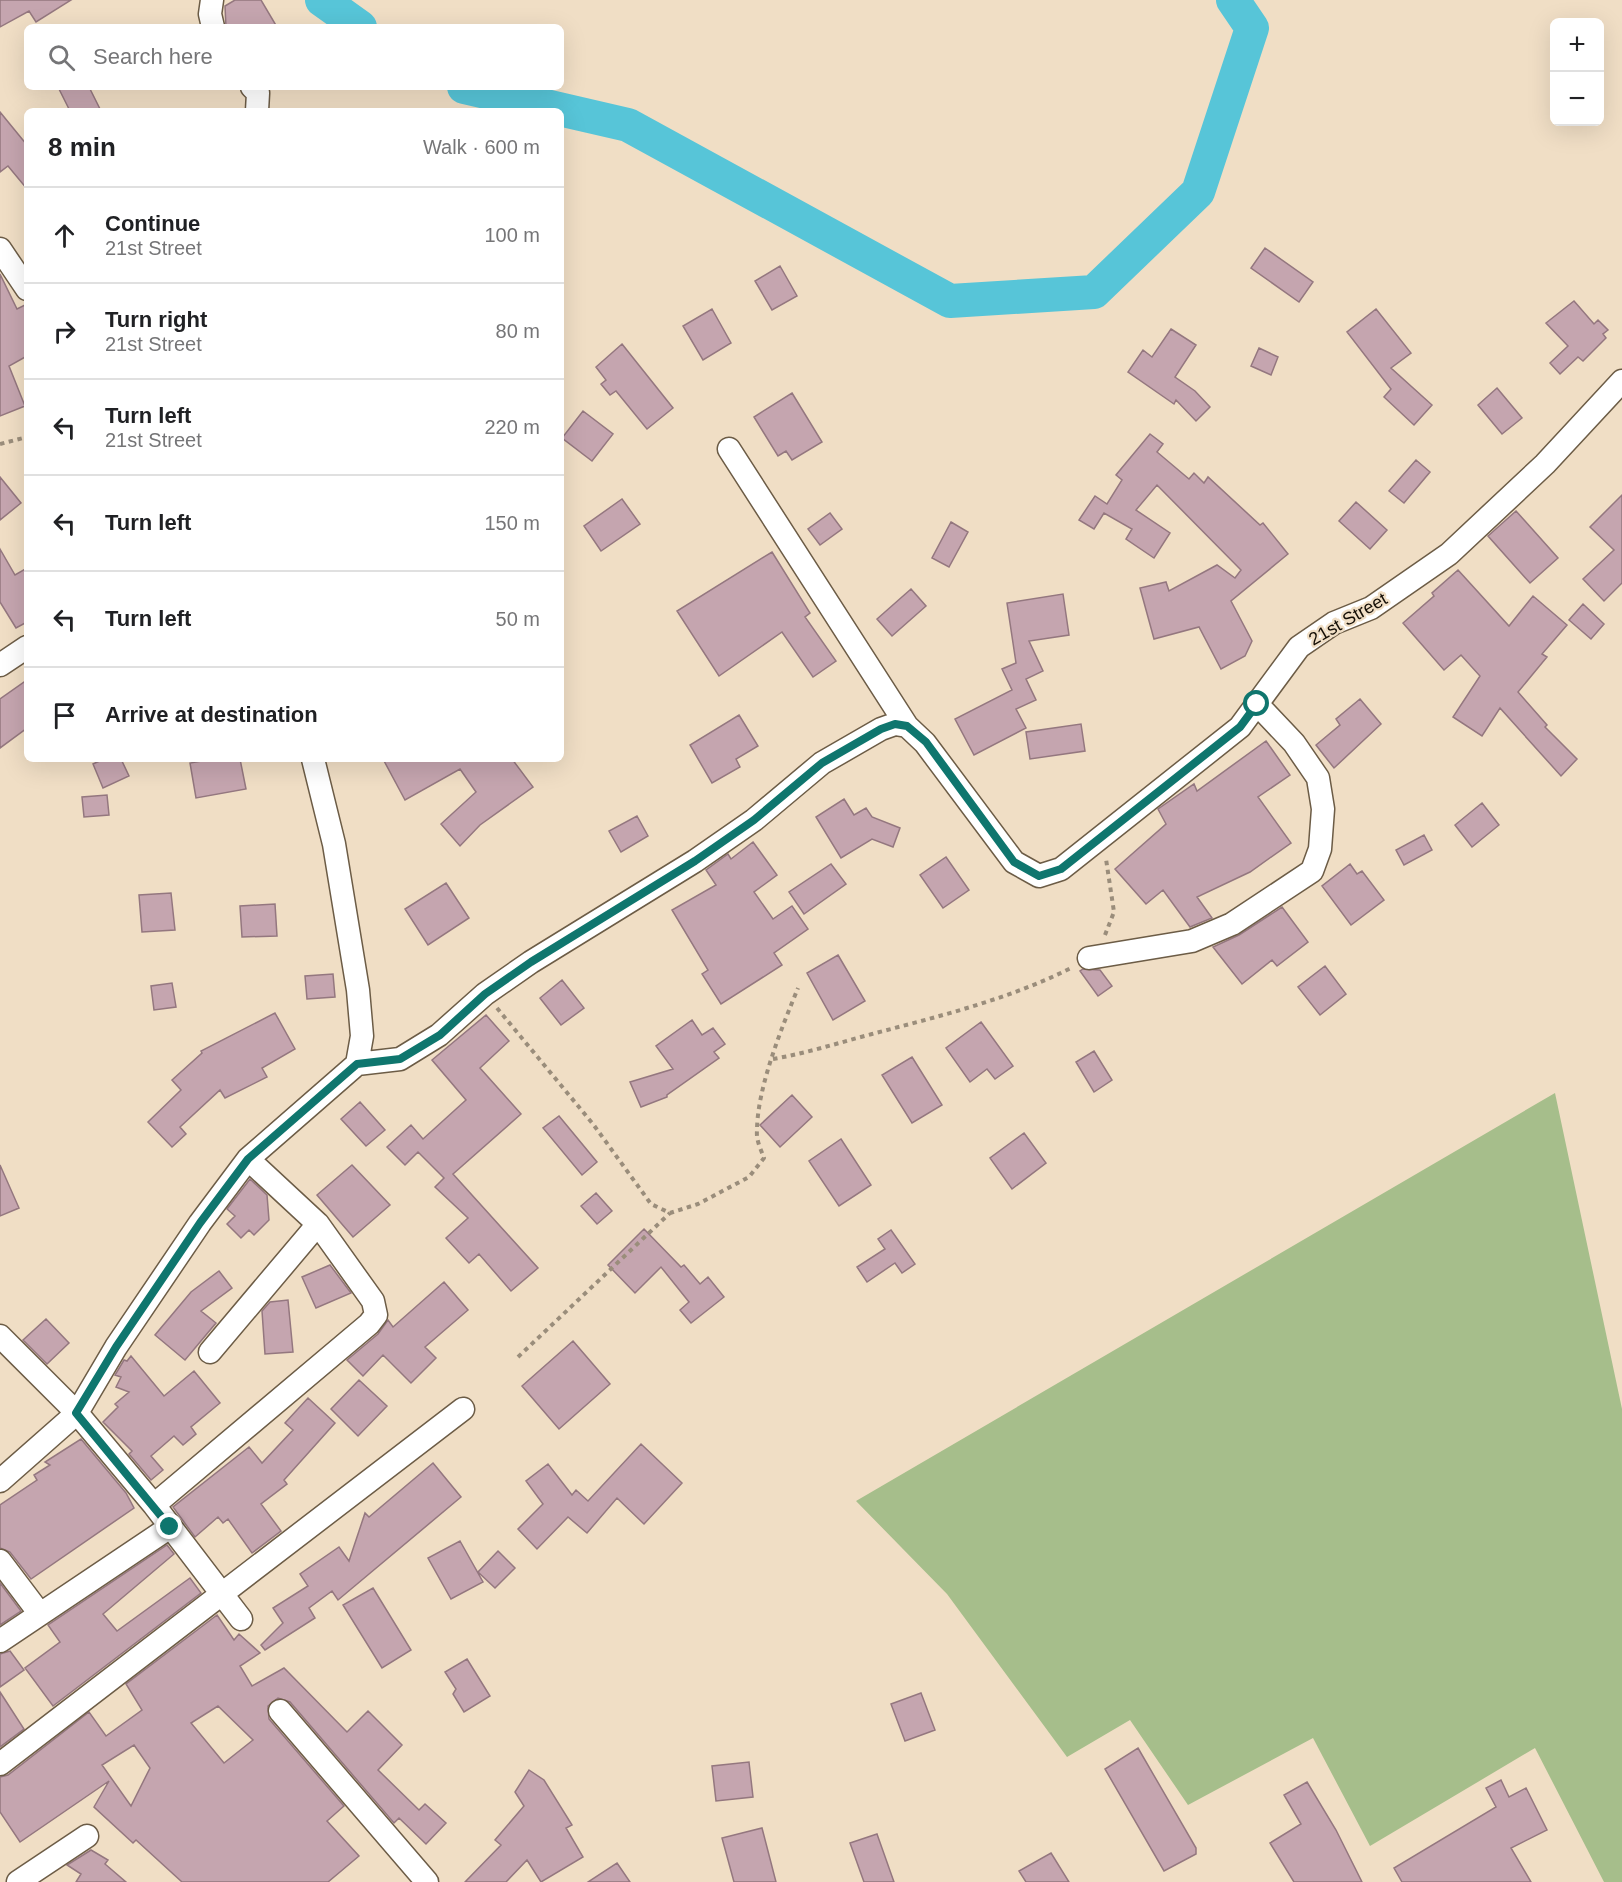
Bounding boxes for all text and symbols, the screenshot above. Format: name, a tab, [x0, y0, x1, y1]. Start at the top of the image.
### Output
map controls	[1550, 18, 1604, 126]
button: +	[1550, 18, 1604, 72]
search box	[24, 24, 564, 90]
icon: search	[45, 41, 78, 74]
text: Search here	[93, 44, 213, 69]
button: −	[1550, 72, 1604, 126]
text: 8 min	[48, 132, 116, 162]
text: Walk · 600 m	[423, 136, 540, 158]
text: Continue	[105, 211, 200, 236]
icon: ahead	[48, 219, 81, 252]
text: 100 m	[484, 224, 540, 246]
text: 21st Street	[105, 237, 202, 259]
text: Turn right	[105, 307, 207, 332]
icon: right	[48, 315, 81, 348]
text: 80 m	[496, 320, 540, 342]
text: 21st Street	[105, 333, 202, 355]
text: Turn left	[105, 403, 191, 428]
icon: left	[48, 411, 81, 444]
text: 220 m	[484, 416, 540, 438]
text: 21st Street	[105, 429, 202, 451]
icon: left	[48, 507, 81, 540]
text: Turn left	[105, 510, 191, 535]
text: 150 m	[484, 512, 540, 534]
street label: 21st Street	[1305, 589, 1391, 649]
icon: left	[48, 603, 81, 636]
text: Turn left	[105, 606, 191, 631]
text: 50 m	[496, 608, 540, 630]
route start	[1243, 690, 1269, 716]
icon: arrive	[48, 699, 81, 732]
text: Arrive at destination	[105, 702, 318, 727]
route end	[156, 1513, 182, 1539]

